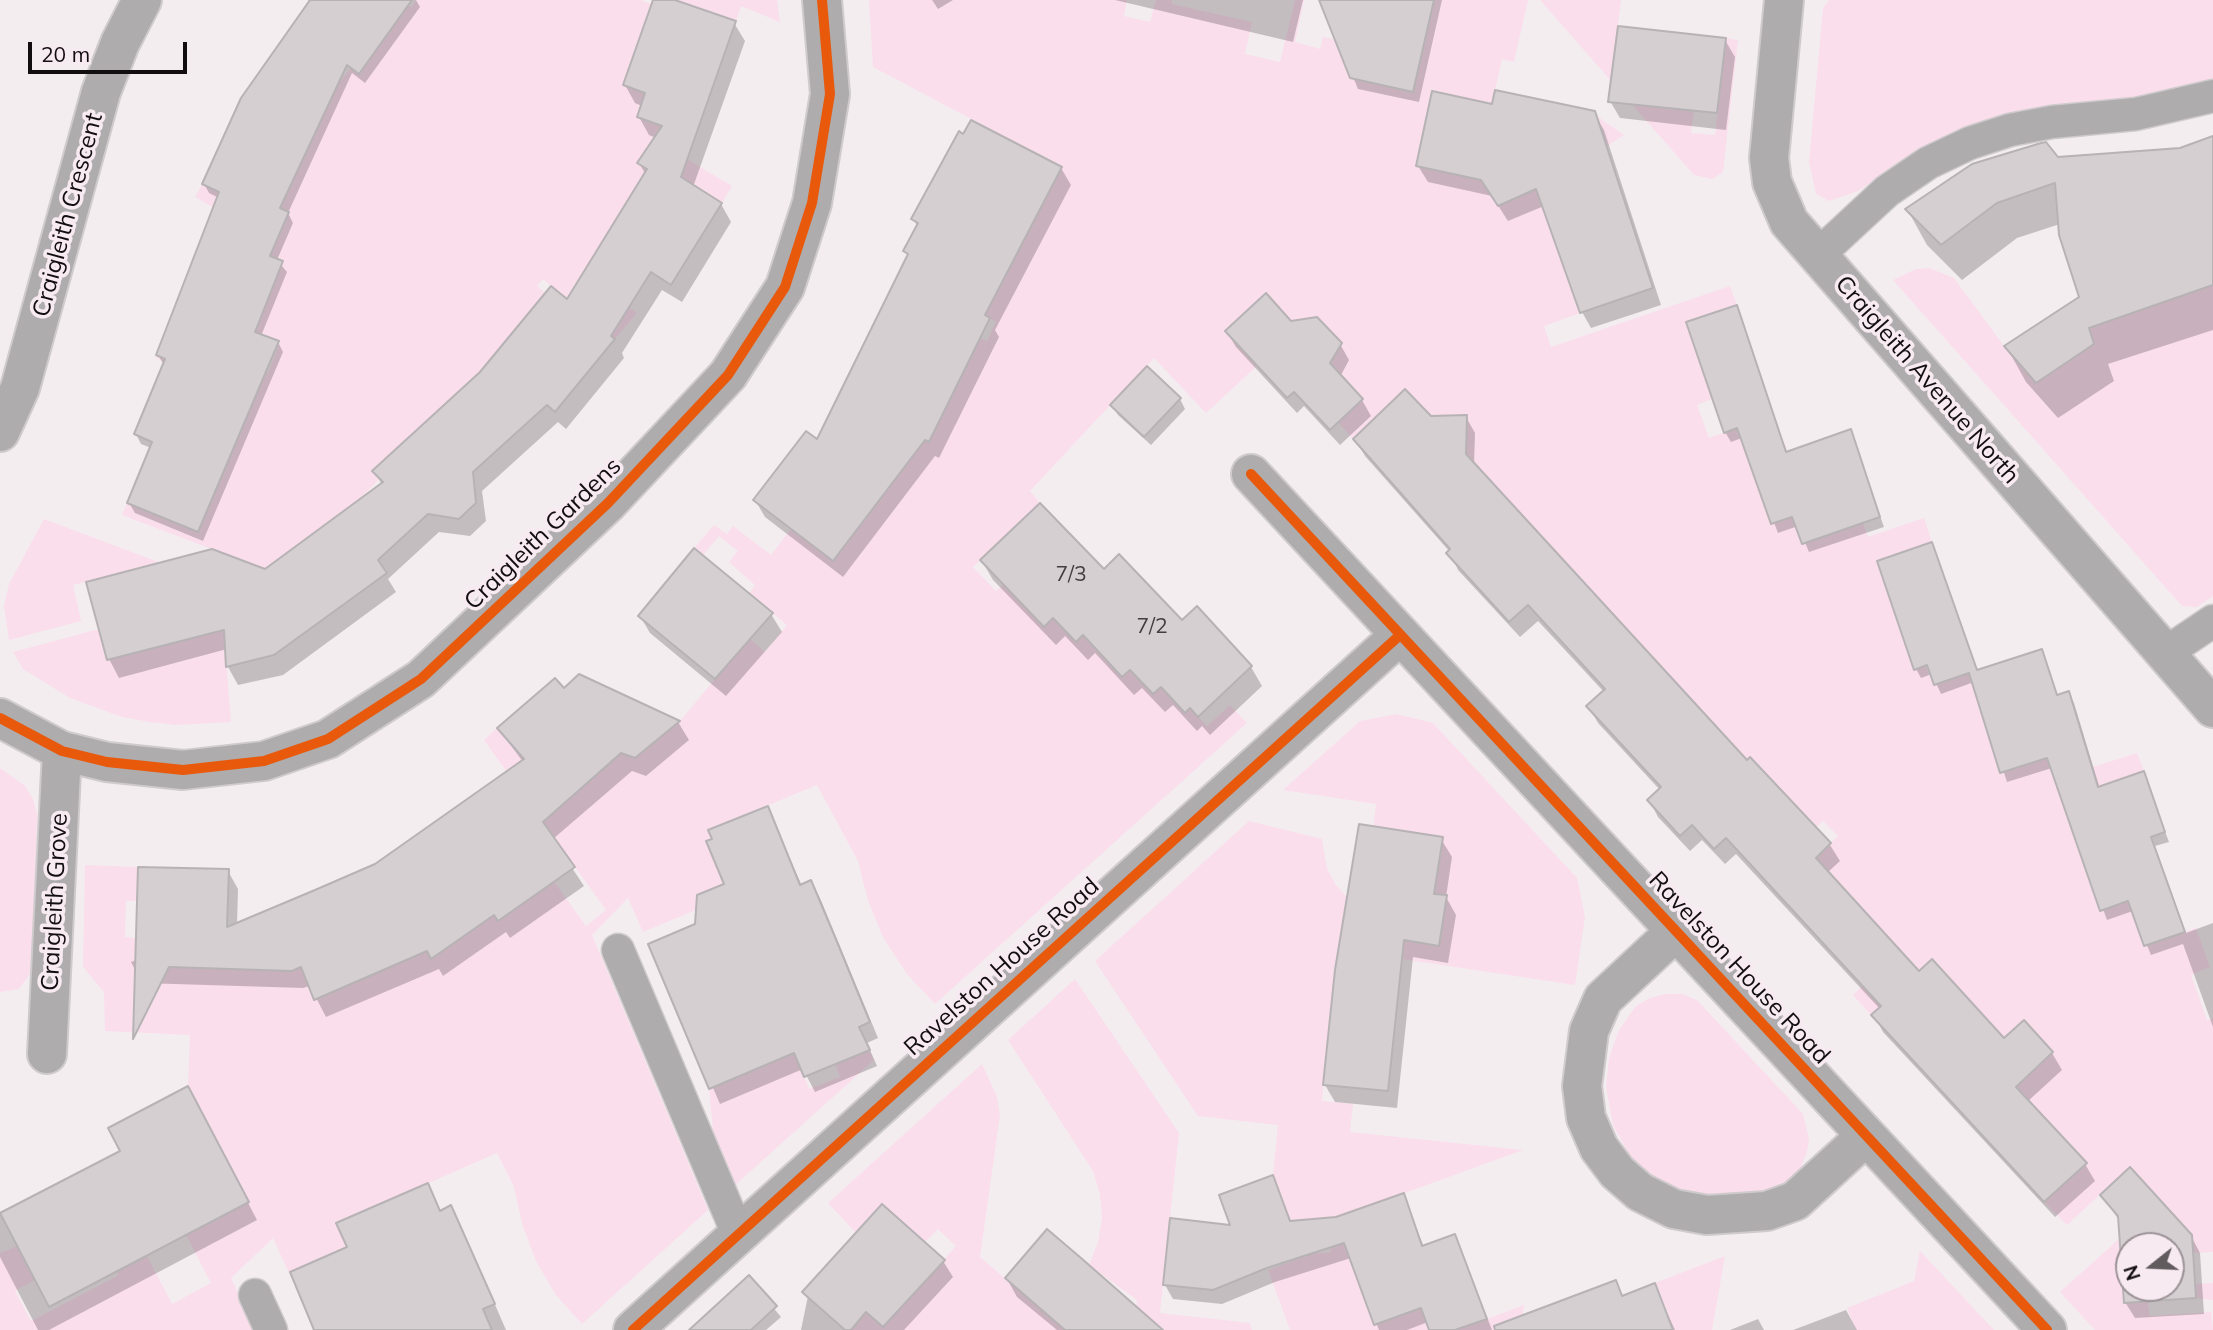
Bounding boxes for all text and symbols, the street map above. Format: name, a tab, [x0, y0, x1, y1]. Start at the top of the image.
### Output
scale bar	[32, 28, 191, 72]
text: 20 m	[41, 41, 90, 67]
street label: Craigleith Crescent	[27, 110, 109, 320]
street label: Craigleith Avenue North	[1829, 270, 2025, 490]
street label: Craigleith Gardens	[459, 452, 627, 616]
house number: 7/3	[1055, 562, 1087, 588]
house number: 7/2	[1136, 614, 1168, 640]
street label: Craigleith Grove	[36, 812, 74, 992]
street label: Ravelston House Road	[1642, 866, 1836, 1070]
street label: Ravelston House Road	[899, 872, 1105, 1062]
north arrow	[2115, 1232, 2185, 1302]
text: N	[2118, 1262, 2146, 1283]

